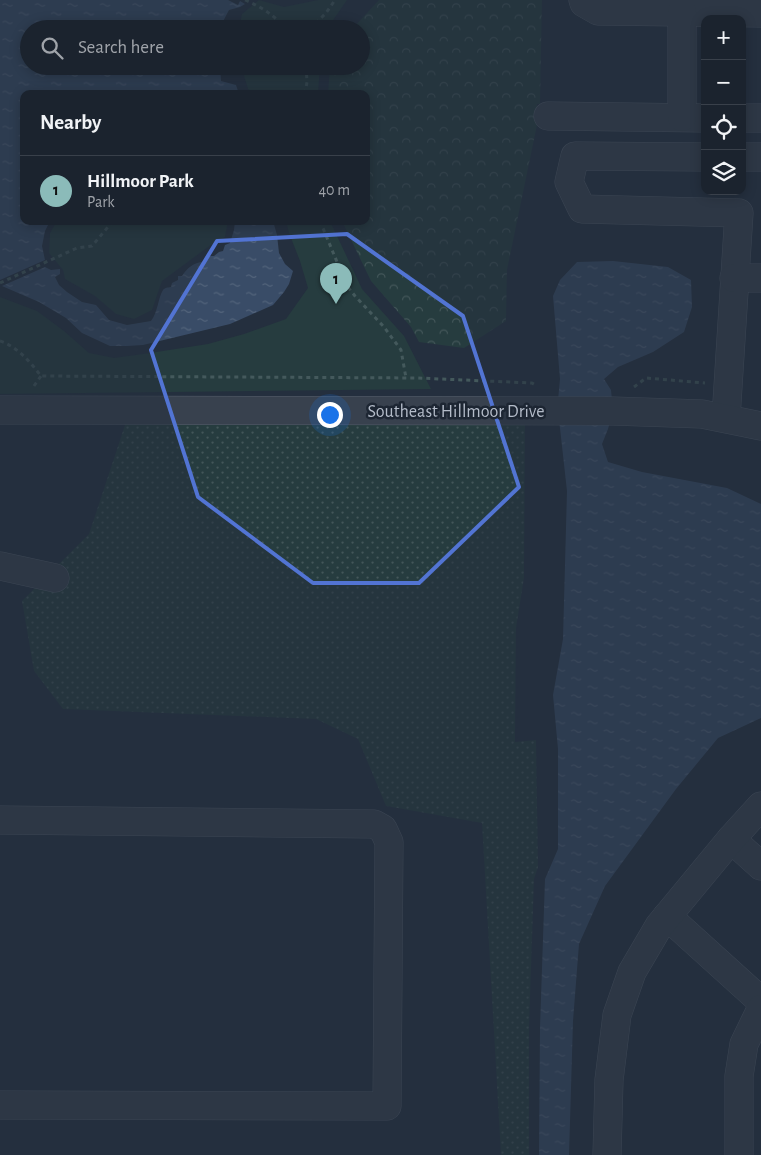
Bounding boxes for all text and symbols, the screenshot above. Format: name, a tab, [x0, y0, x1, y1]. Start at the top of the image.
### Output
map controls	[701, 15, 746, 195]
button: +	[701, 15, 746, 60]
search box	[20, 20, 370, 75]
icon: search	[38, 34, 66, 62]
text: Search here	[78, 38, 164, 57]
button: −	[701, 60, 746, 105]
button: locate	[701, 105, 746, 150]
text: Nearby	[40, 112, 101, 133]
button: layers	[701, 150, 746, 195]
text: Hillmoor Park	[87, 172, 194, 191]
text: 1	[53, 182, 59, 198]
text: 40 m	[318, 182, 350, 198]
text: Park	[87, 194, 115, 210]
pin: 1	[320, 263, 352, 304]
your location	[317, 402, 343, 428]
street label: Southeast Hillmoor Drive	[368, 403, 544, 421]

